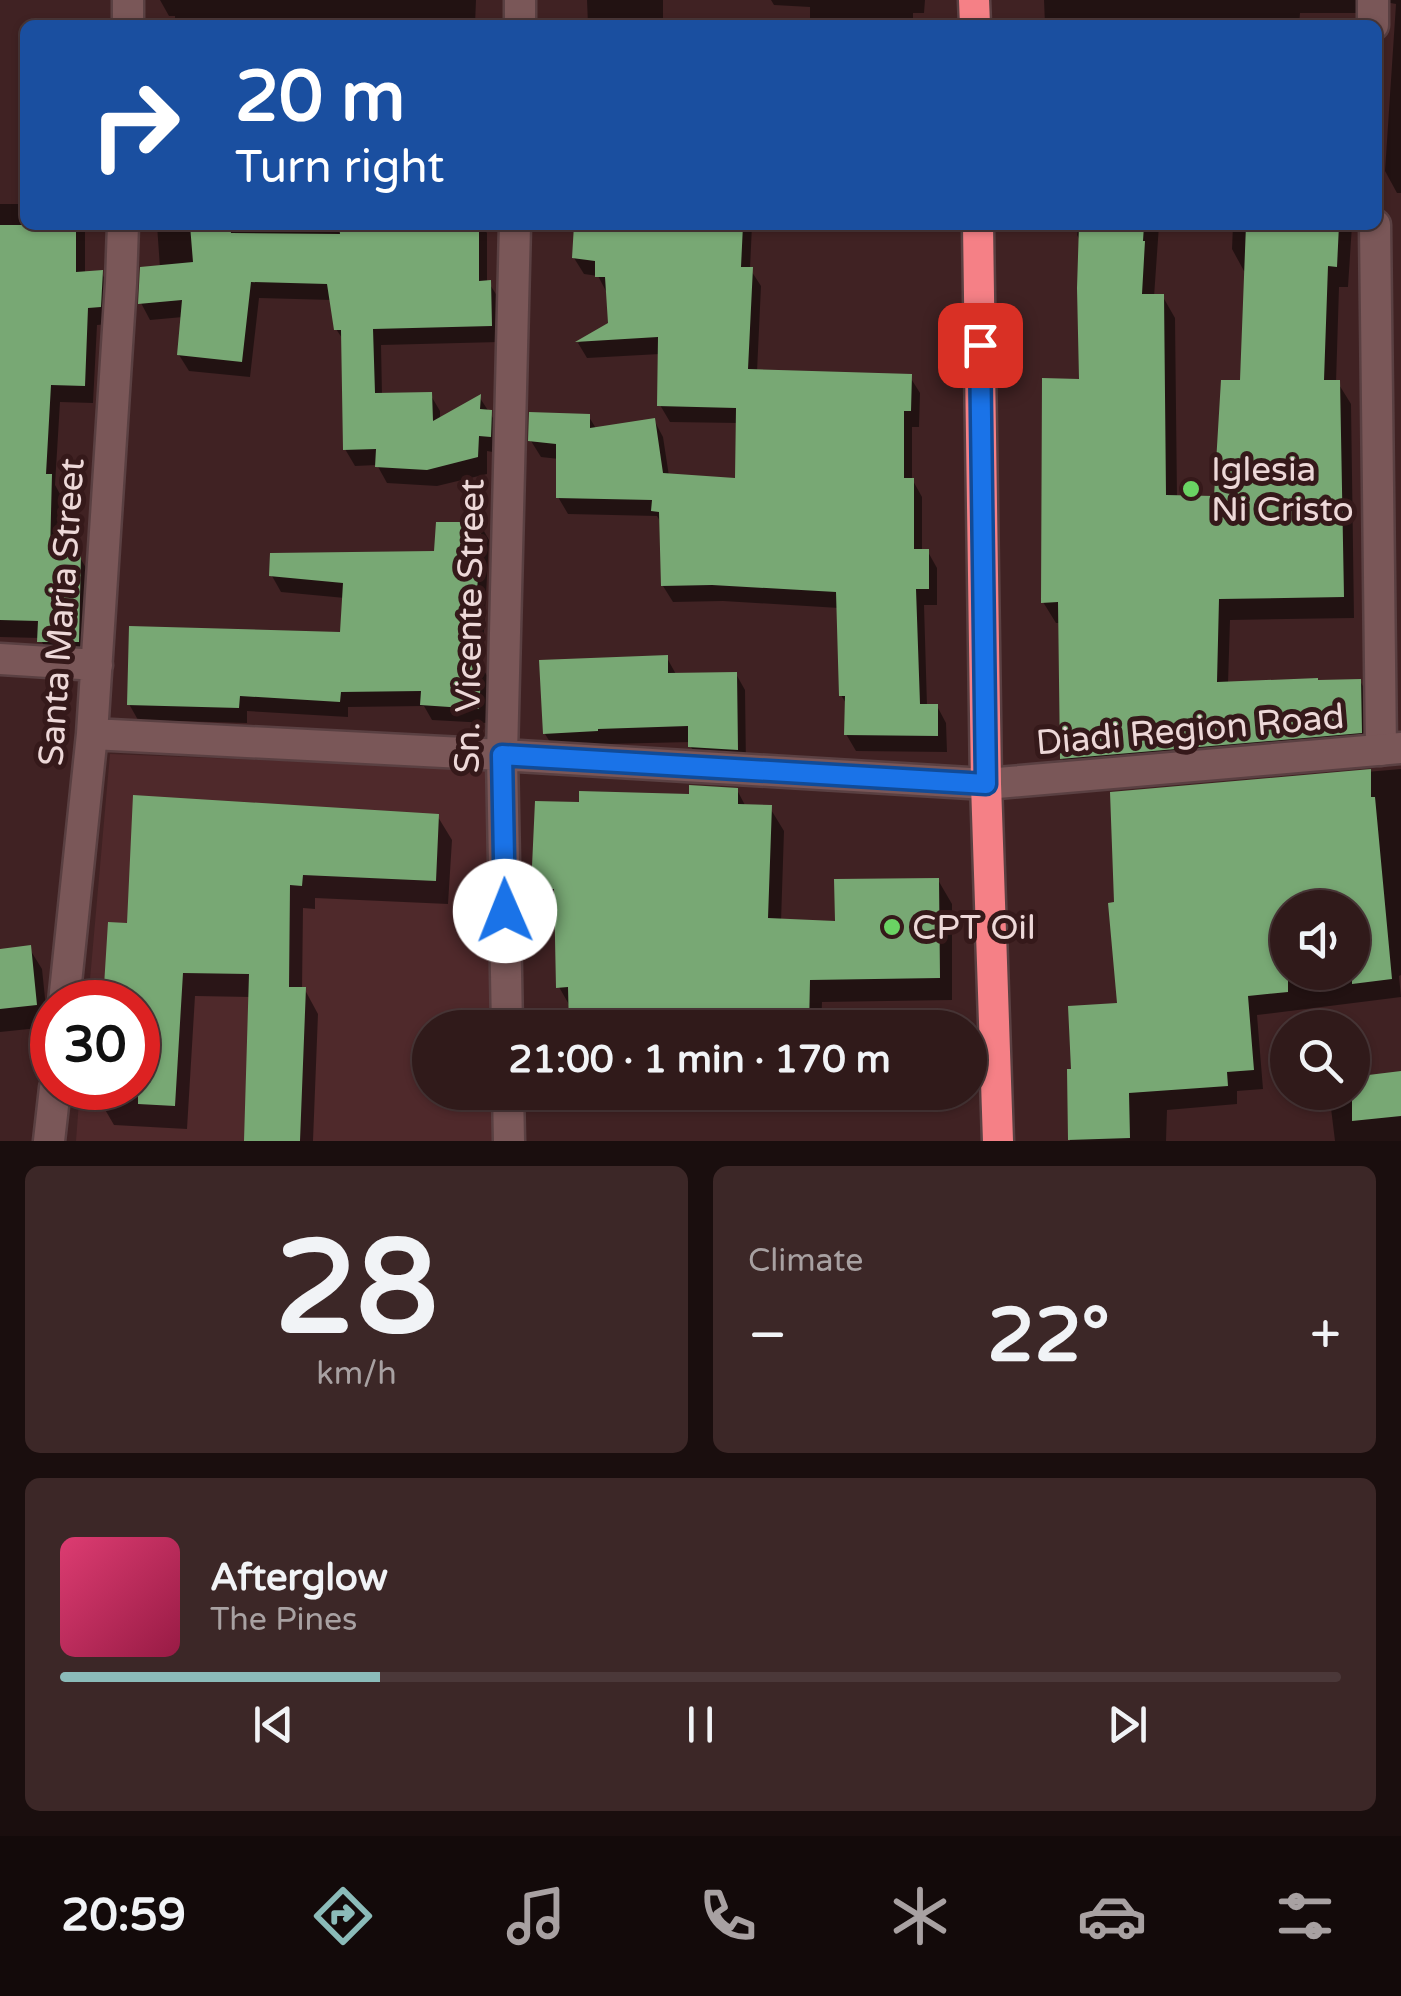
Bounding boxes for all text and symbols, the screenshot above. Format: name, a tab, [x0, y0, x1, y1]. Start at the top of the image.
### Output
text: 20 m	[235, 56, 405, 140]
icon: right	[70, 60, 200, 190]
text: Turn right	[235, 141, 444, 195]
pin	[938, 303, 1023, 388]
icon: arrive	[953, 318, 1008, 373]
place label: Iglesia Ni Cristo	[1211, 449, 1354, 531]
street label: Santa Maria Street	[30, 457, 94, 767]
street label: Sn. Vicente Street	[446, 478, 494, 774]
marker: Iglesia Ni Cristo	[1180, 478, 1202, 500]
street label: Diadi Region Road	[1034, 696, 1346, 764]
position arrow	[453, 859, 557, 963]
map controls	[1270, 890, 1370, 1110]
button: sound	[1270, 890, 1370, 990]
place label: CPT Oil	[912, 907, 1036, 949]
marker: CPT Oil	[881, 916, 903, 938]
speed limit sign: 30	[30, 980, 160, 1110]
button: search	[1270, 1010, 1370, 1110]
text: 21:00 · 1 min · 170 m	[508, 1037, 891, 1083]
text: 28	[275, 1212, 438, 1368]
text: Climate	[748, 1242, 863, 1280]
text: 22°	[987, 1291, 1110, 1381]
text: −	[748, 1303, 787, 1369]
text: +	[1310, 1303, 1341, 1369]
text: km/h	[316, 1355, 397, 1393]
text: Afterglow	[210, 1555, 388, 1601]
text: The Pines	[210, 1601, 357, 1639]
icon: previous	[246, 1697, 301, 1752]
icon: pause	[673, 1697, 728, 1752]
icon: next	[1100, 1697, 1155, 1752]
icon: directions	[308, 1881, 378, 1951]
icon: music	[501, 1881, 571, 1951]
icon: phone	[693, 1881, 763, 1951]
icon: climate	[885, 1881, 955, 1951]
icon: car	[1077, 1881, 1147, 1951]
icon: filters	[1270, 1881, 1340, 1951]
text: 20:59	[61, 1889, 186, 1943]

